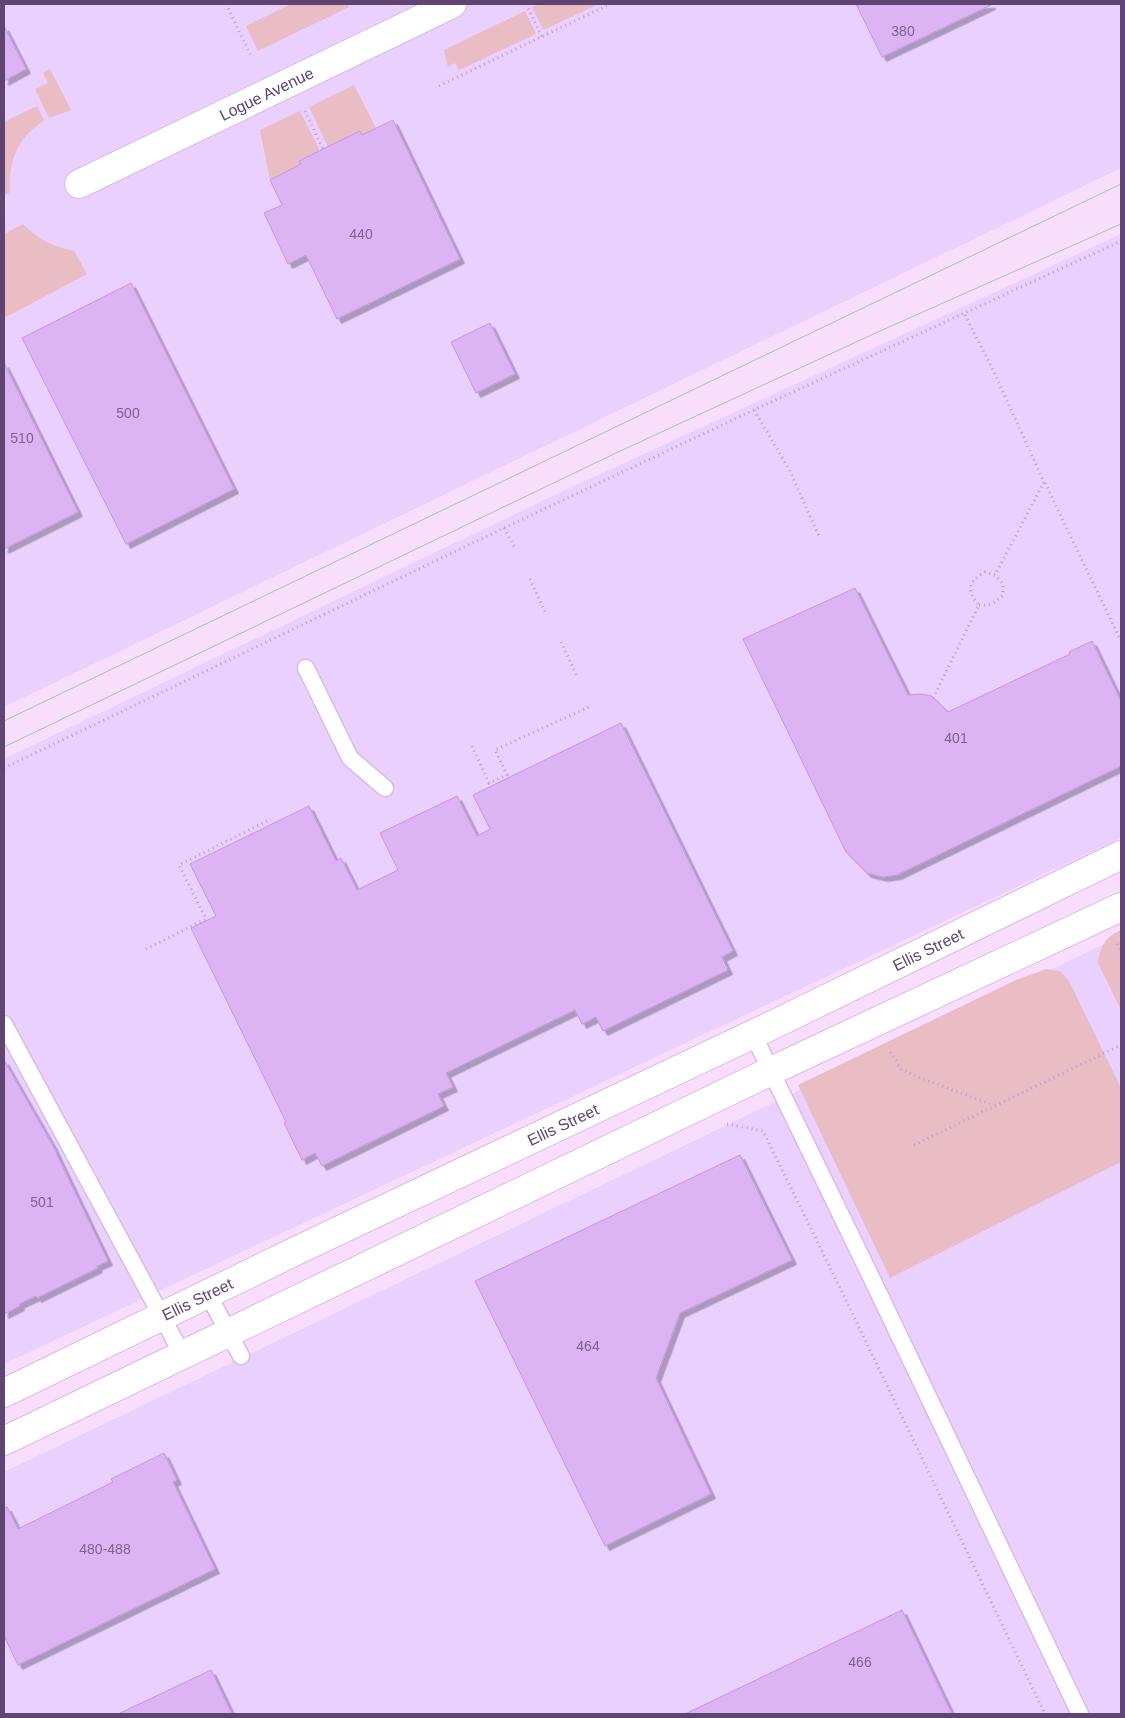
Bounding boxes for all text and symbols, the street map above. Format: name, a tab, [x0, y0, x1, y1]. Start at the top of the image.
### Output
house number: 380	[891, 23, 915, 39]
street label: Logue Avenue	[217, 64, 316, 123]
house number: 440	[349, 226, 373, 242]
house number: 500	[116, 405, 140, 421]
house number: 510	[10, 430, 34, 446]
house number: 401	[944, 730, 968, 746]
street label: Ellis Street	[890, 925, 967, 974]
street label: Ellis Street	[525, 1100, 602, 1148]
house number: 501	[30, 1194, 54, 1210]
street label: Ellis Street	[159, 1274, 236, 1323]
house number: 464	[576, 1338, 600, 1354]
house number: 480-488	[79, 1541, 131, 1557]
house number: 466	[848, 1654, 872, 1670]

